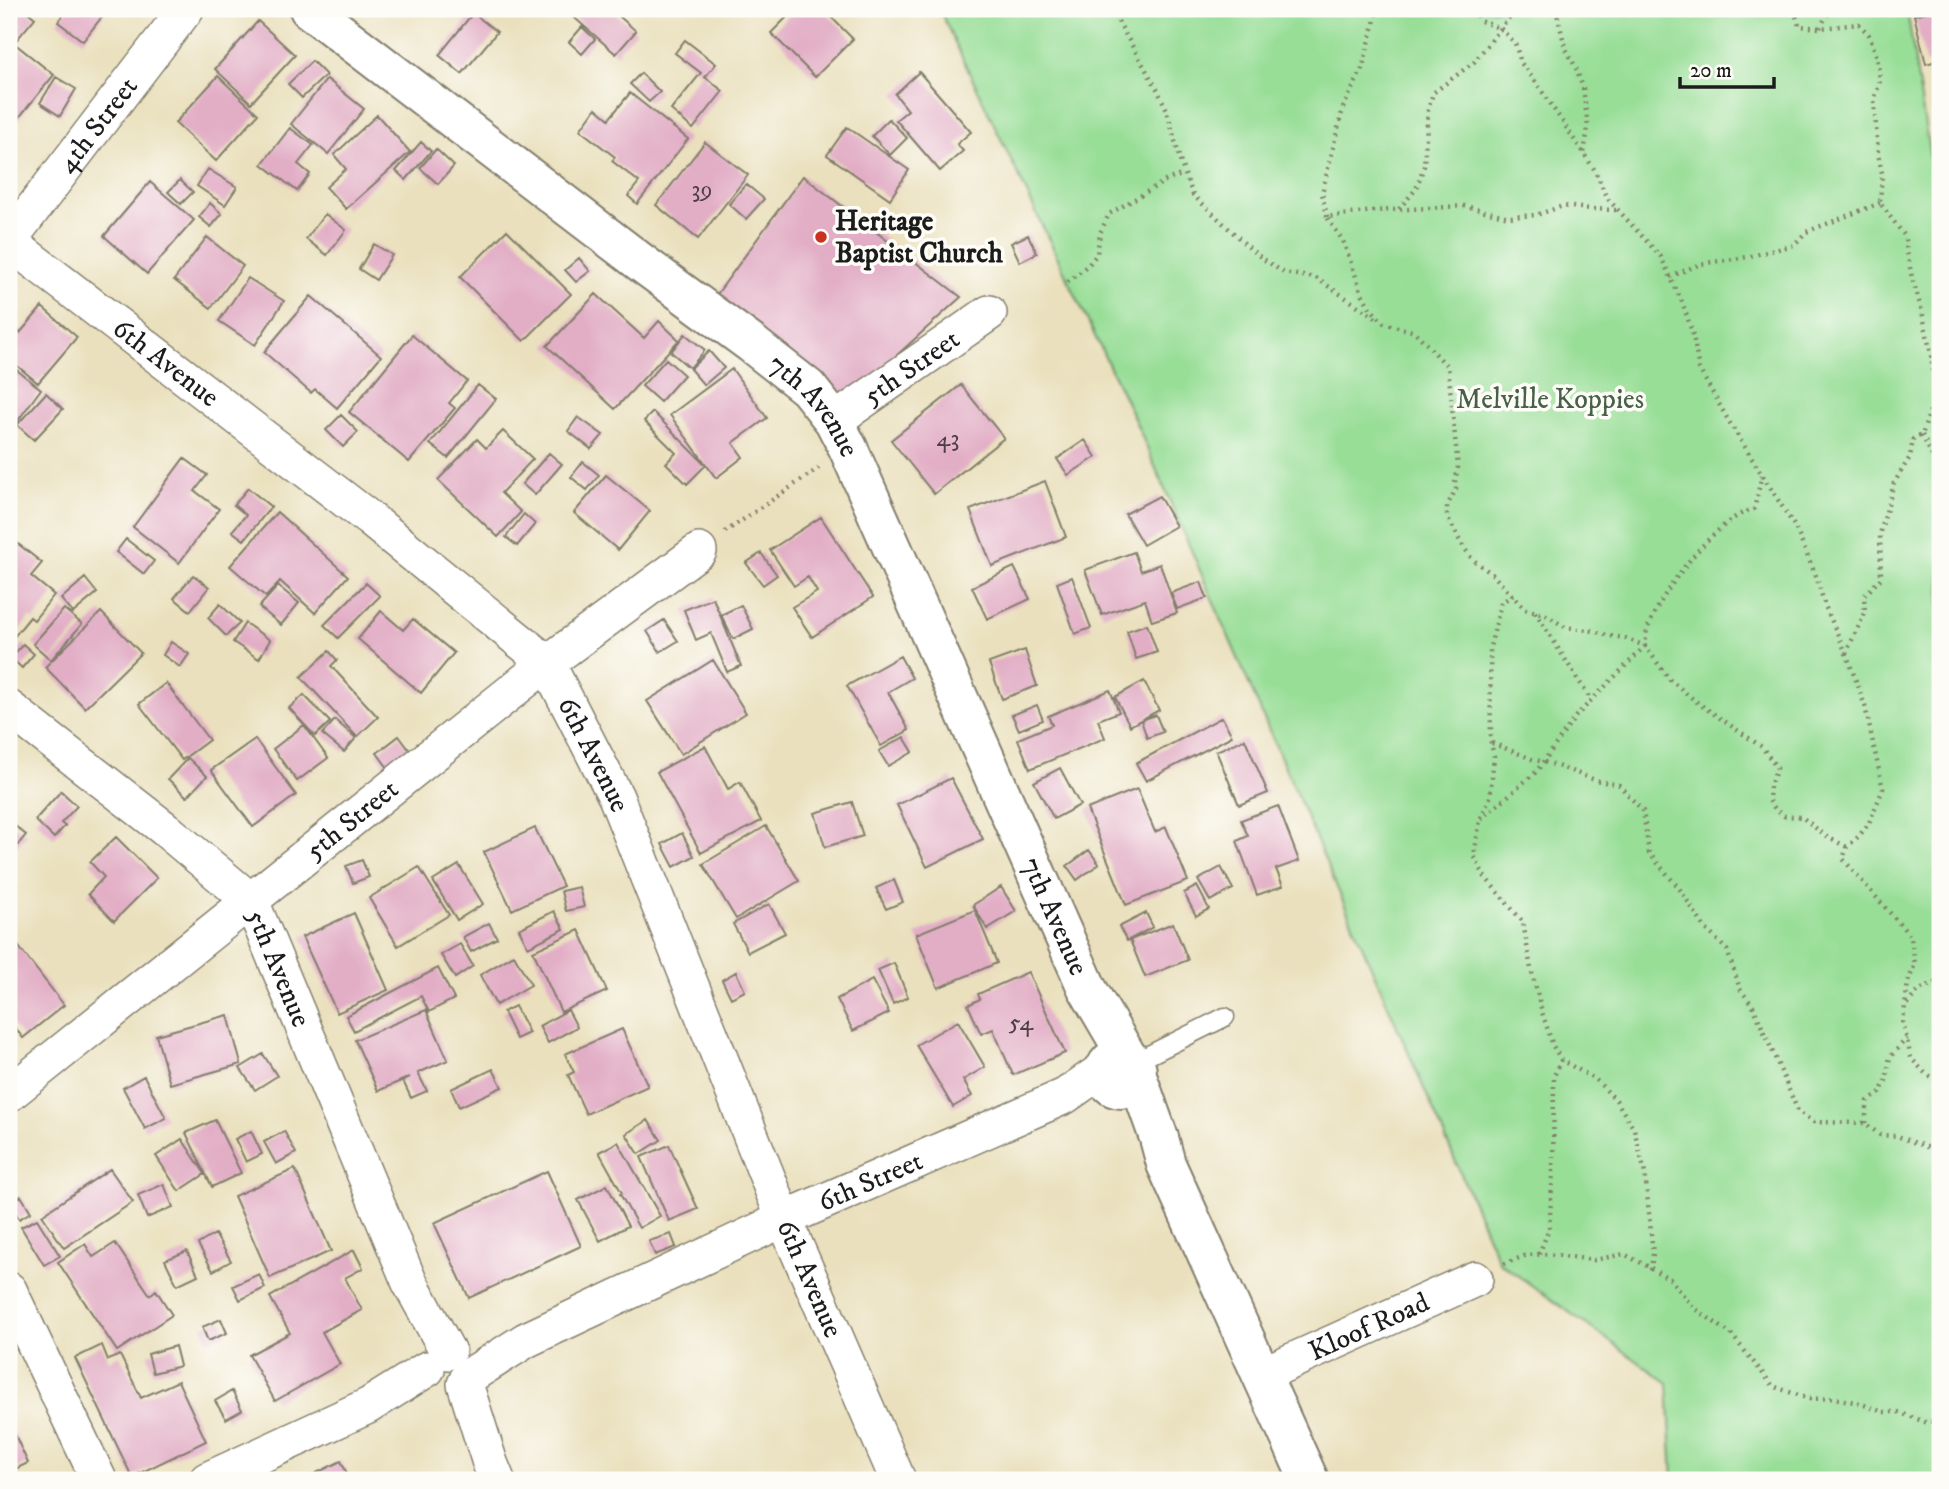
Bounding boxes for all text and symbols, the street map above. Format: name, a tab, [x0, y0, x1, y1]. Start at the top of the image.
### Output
scale bar	[1680, 46, 1774, 90]
text: 20 m	[1690, 58, 1732, 84]
street label: 4th Street	[49, 70, 145, 180]
house number: 39	[692, 175, 712, 205]
place label: Heritage Baptist Church	[835, 204, 1003, 271]
marker: Heritage Baptist Church	[813, 229, 829, 245]
street label: 6th Avenue	[106, 311, 226, 414]
street label: 5th Street	[856, 321, 966, 413]
street label: 7th Avenue	[762, 346, 867, 462]
park label: Melville Koppies	[1456, 382, 1644, 417]
house number: 43	[937, 424, 959, 454]
street label: 6th Avenue	[550, 691, 638, 817]
street label: 5th Street	[298, 772, 405, 868]
street label: 7th Avenue	[1014, 852, 1097, 980]
street label: 5th Avenue	[239, 904, 319, 1032]
house number: 54	[1009, 1008, 1034, 1038]
street label: 6th Street	[813, 1143, 928, 1219]
street label: 6th Avenue	[769, 1214, 851, 1343]
street label: Kloof Road	[1303, 1284, 1434, 1369]

